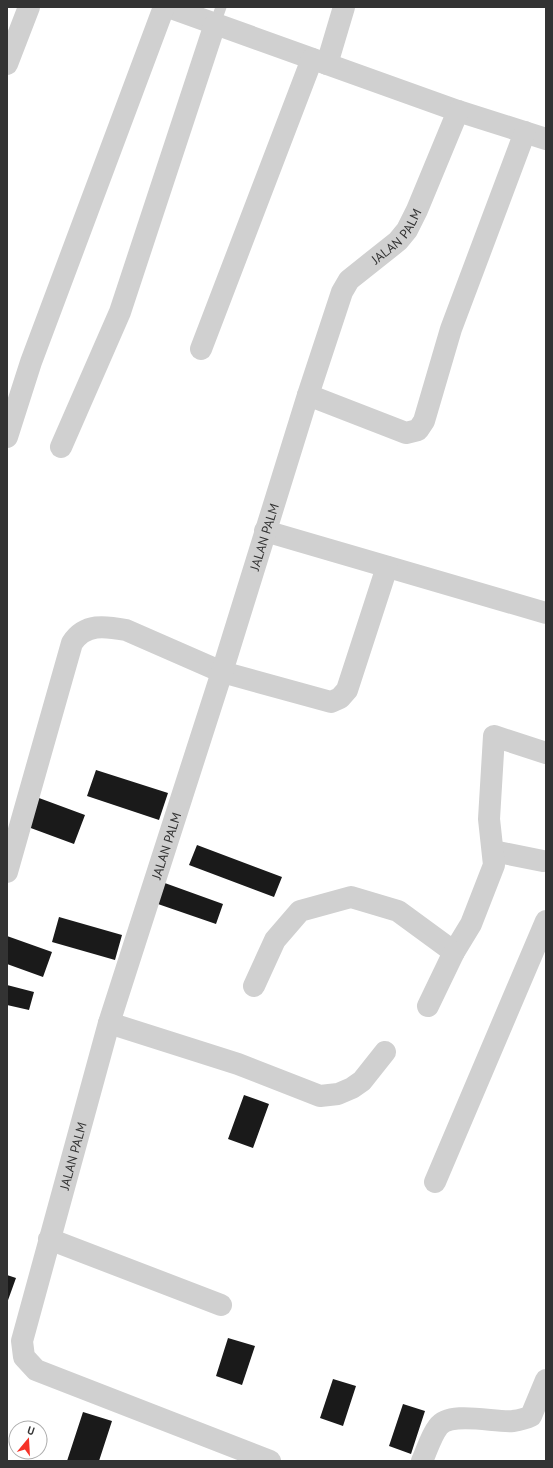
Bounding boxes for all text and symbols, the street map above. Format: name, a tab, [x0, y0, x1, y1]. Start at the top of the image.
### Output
street label: JALAN PALM	[367, 206, 425, 269]
street label: JALAN PALM	[246, 501, 283, 573]
street label: JALAN PALM	[148, 810, 185, 882]
street label: JALAN PALM	[56, 1120, 91, 1192]
north arrow	[8, 1420, 48, 1460]
text: U	[26, 1423, 37, 1438]

